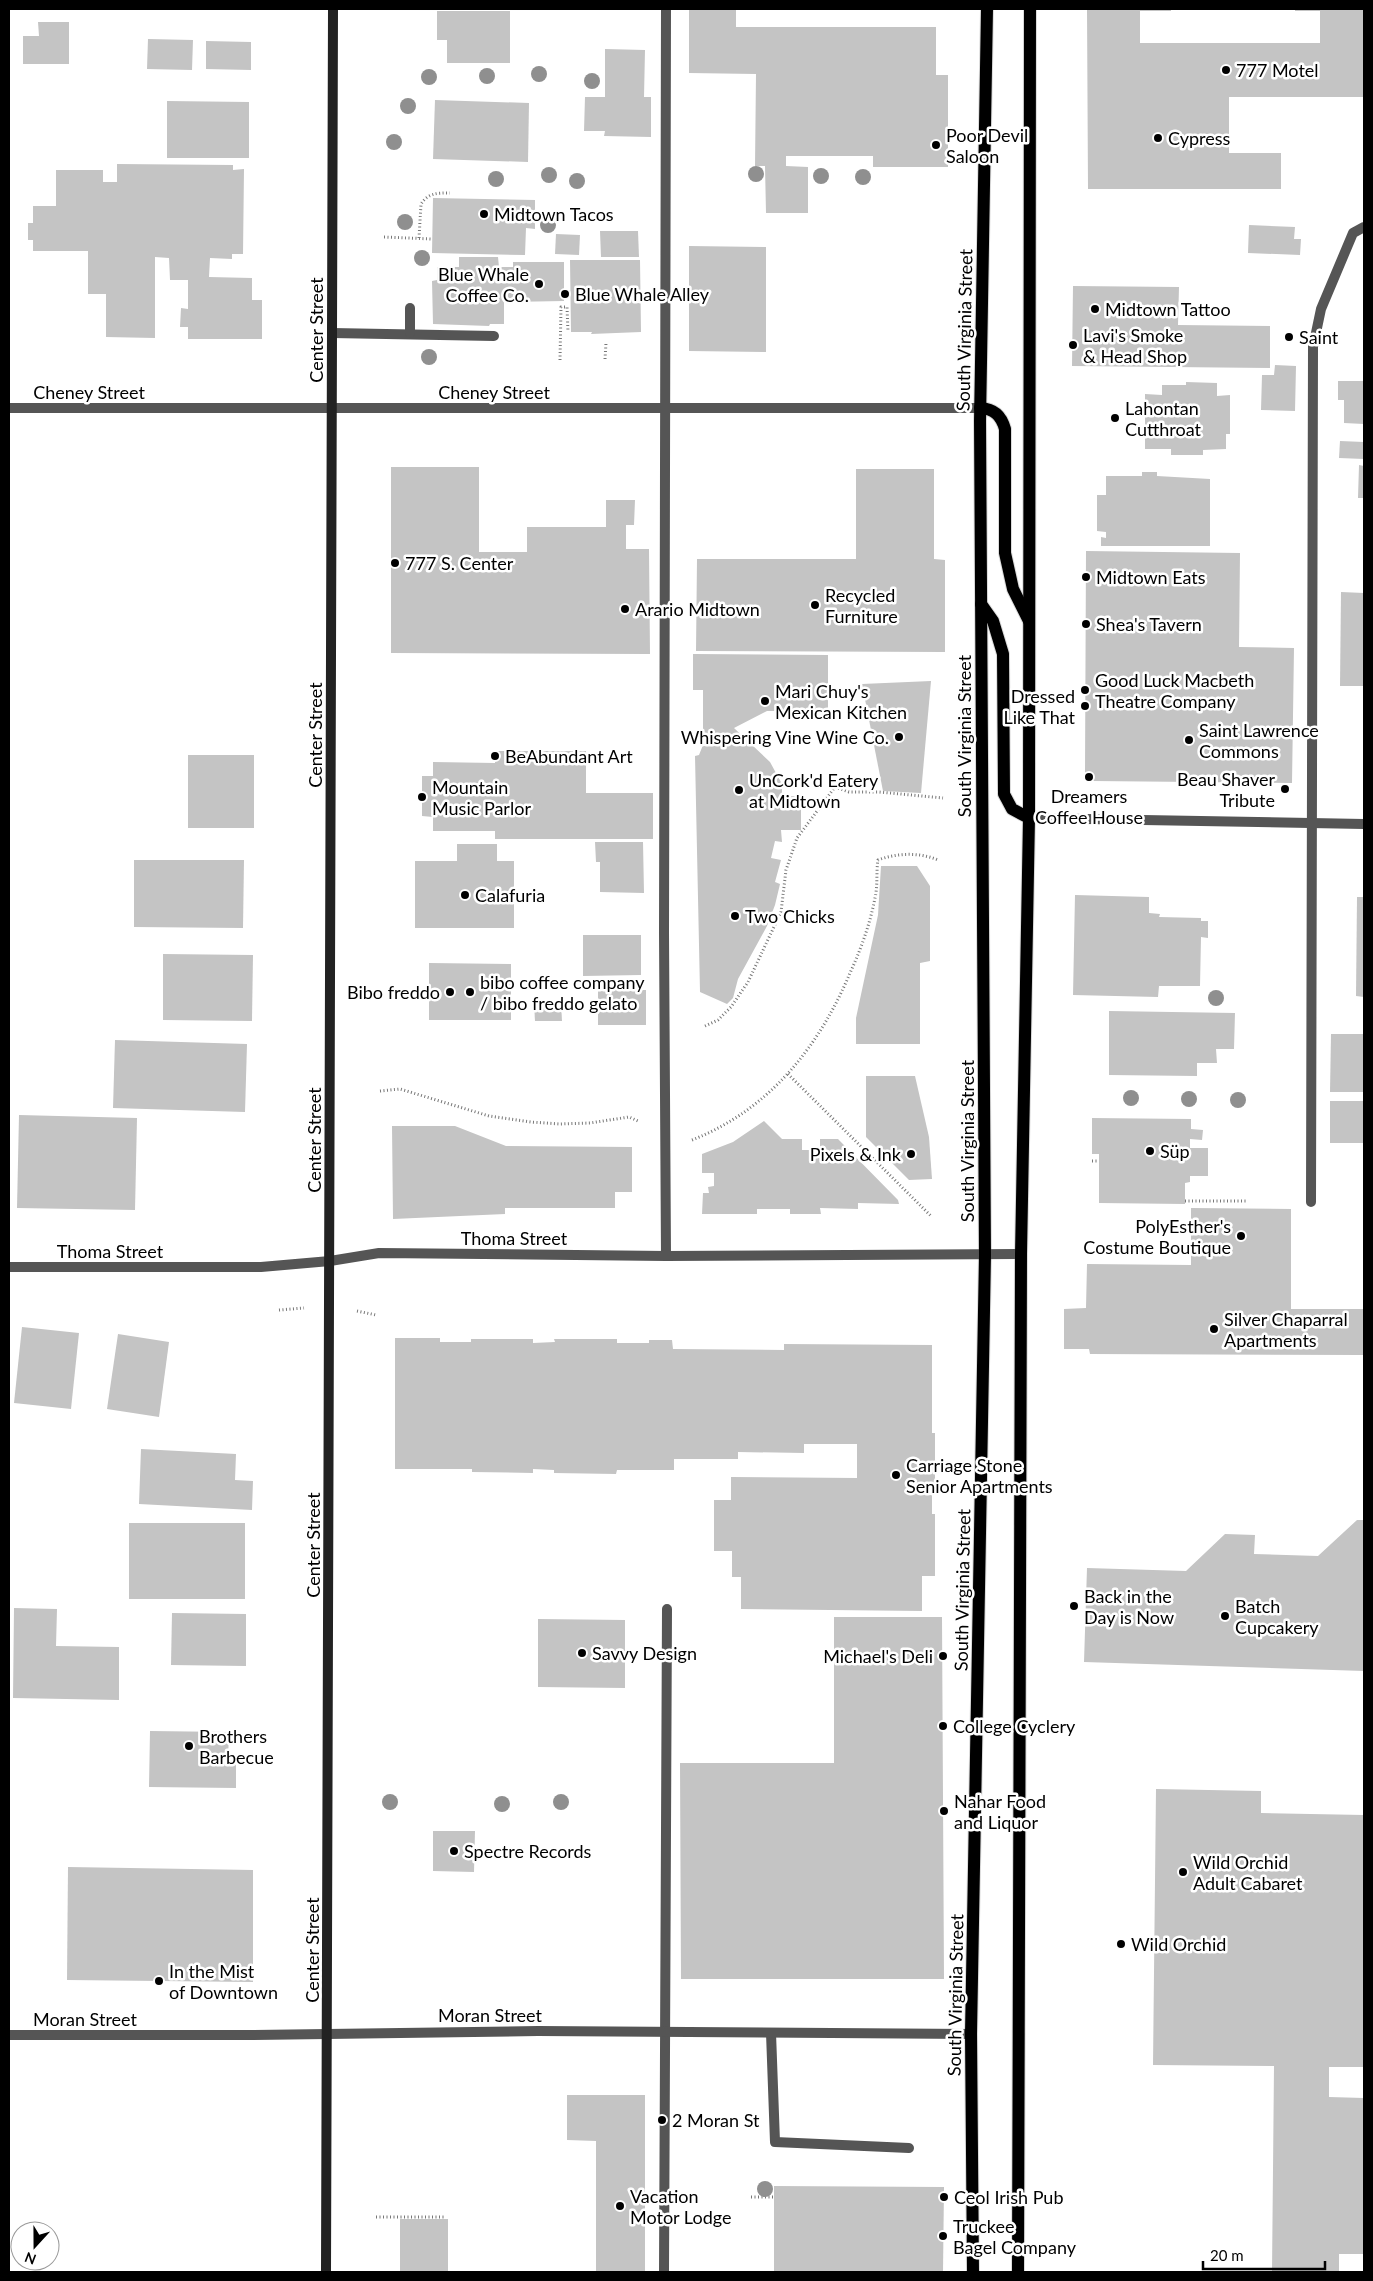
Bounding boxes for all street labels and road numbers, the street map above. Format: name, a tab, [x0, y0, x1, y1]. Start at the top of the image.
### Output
street label: South Virginia Street	[952, 248, 976, 411]
street label: Center Street	[305, 277, 327, 383]
street label: Cheney Street	[33, 381, 145, 403]
street label: Cheney Street	[438, 381, 550, 403]
street label: South Virginia Street	[953, 654, 975, 817]
street label: Center Street	[304, 682, 326, 788]
street label: South Virginia Street	[956, 1059, 978, 1222]
street label: Center Street	[303, 1087, 325, 1193]
street label: Thoma Street	[461, 1227, 568, 1249]
street label: Thoma Street	[57, 1240, 164, 1262]
street label: Center Street	[302, 1492, 324, 1598]
street label: South Virginia Street	[950, 1508, 974, 1671]
street label: Center Street	[301, 1897, 323, 2003]
street label: South Virginia Street	[943, 1913, 967, 2076]
street label: Moran Street	[438, 2004, 543, 2026]
street label: Moran Street	[33, 2008, 138, 2030]

